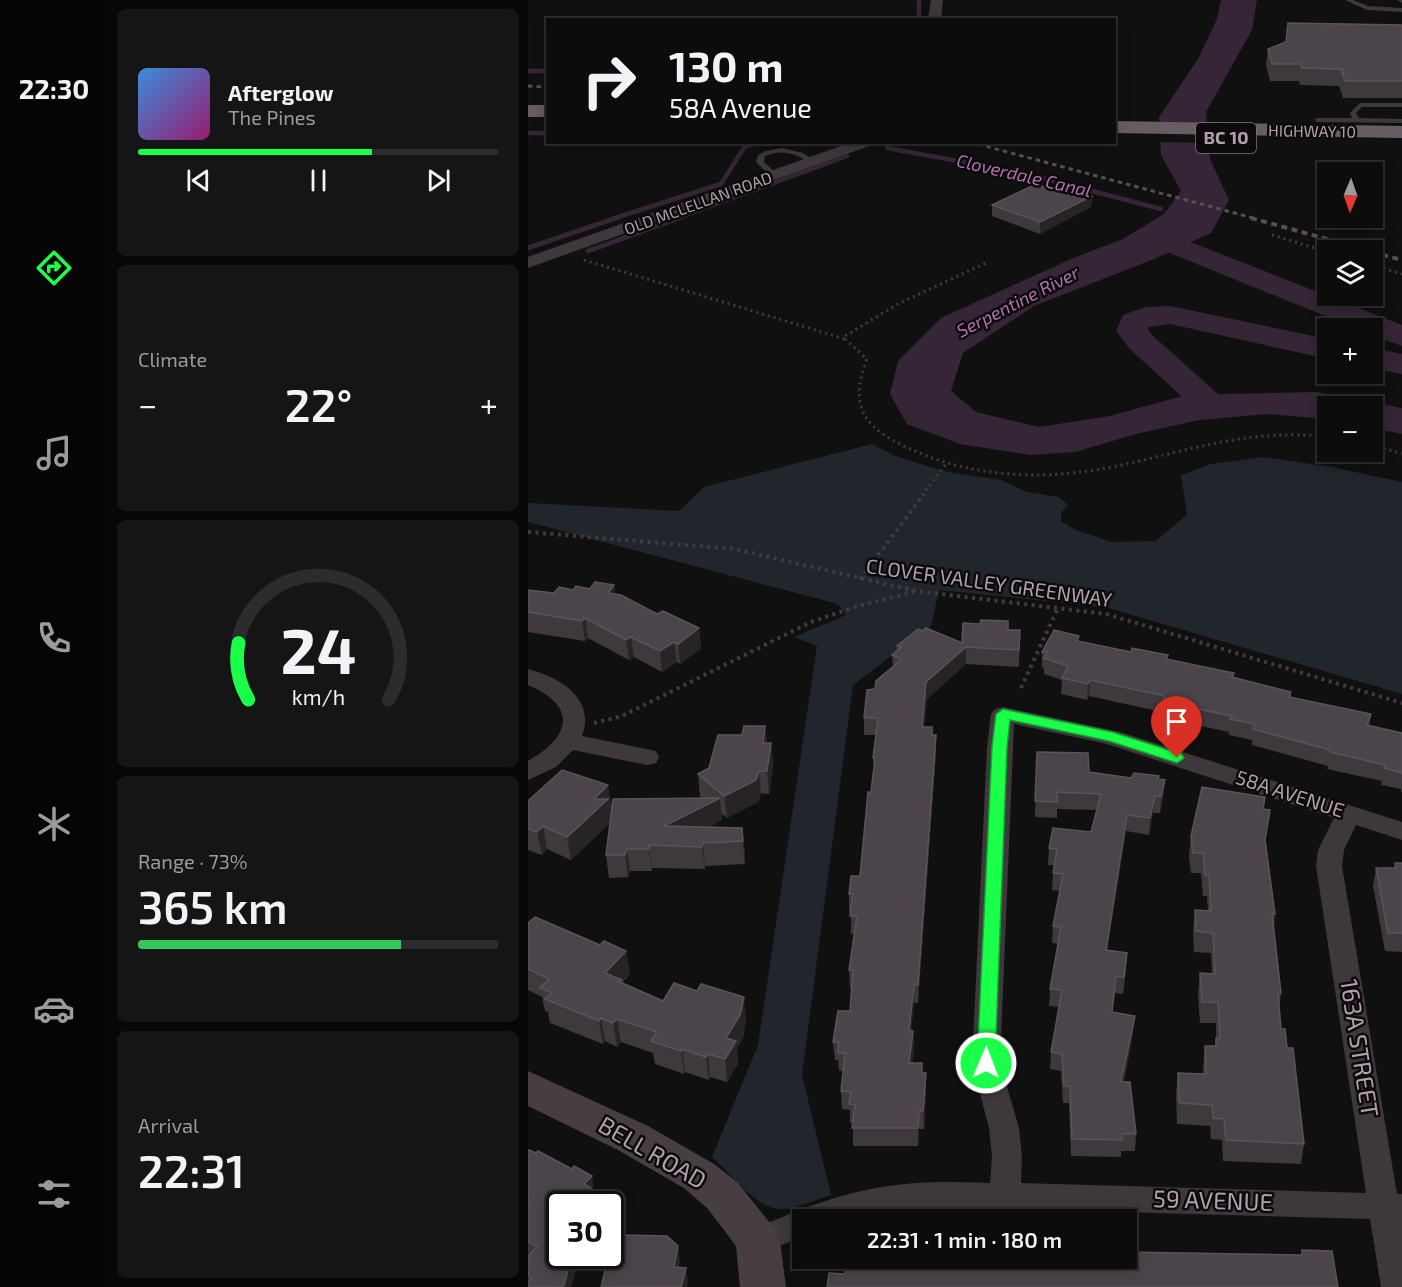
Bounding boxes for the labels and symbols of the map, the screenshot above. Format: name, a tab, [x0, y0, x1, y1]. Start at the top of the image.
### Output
street label: HIGHWAY 10	[1268, 120, 1356, 141]
road number: BC 10	[1196, 123, 1256, 153]
water label: Cloverdale Canal	[955, 149, 1094, 201]
north arrow	[1317, 162, 1383, 228]
street label: OLD MCLELLAN ROAD	[621, 167, 774, 238]
water label: Serpentine River	[953, 260, 1083, 341]
street label: CLOVER VALLEY GREENWAY	[865, 553, 1114, 611]
pin	[1151, 696, 1202, 758]
street label: 58A AVENUE	[1233, 764, 1348, 822]
street label: 163A STREET	[1335, 977, 1386, 1119]
position arrow	[954, 1031, 1018, 1095]
street label: BELL ROAD	[594, 1109, 712, 1194]
street label: 59 AVENUE	[1153, 1183, 1273, 1216]
speed limit sign: 30	[546, 1191, 624, 1269]

